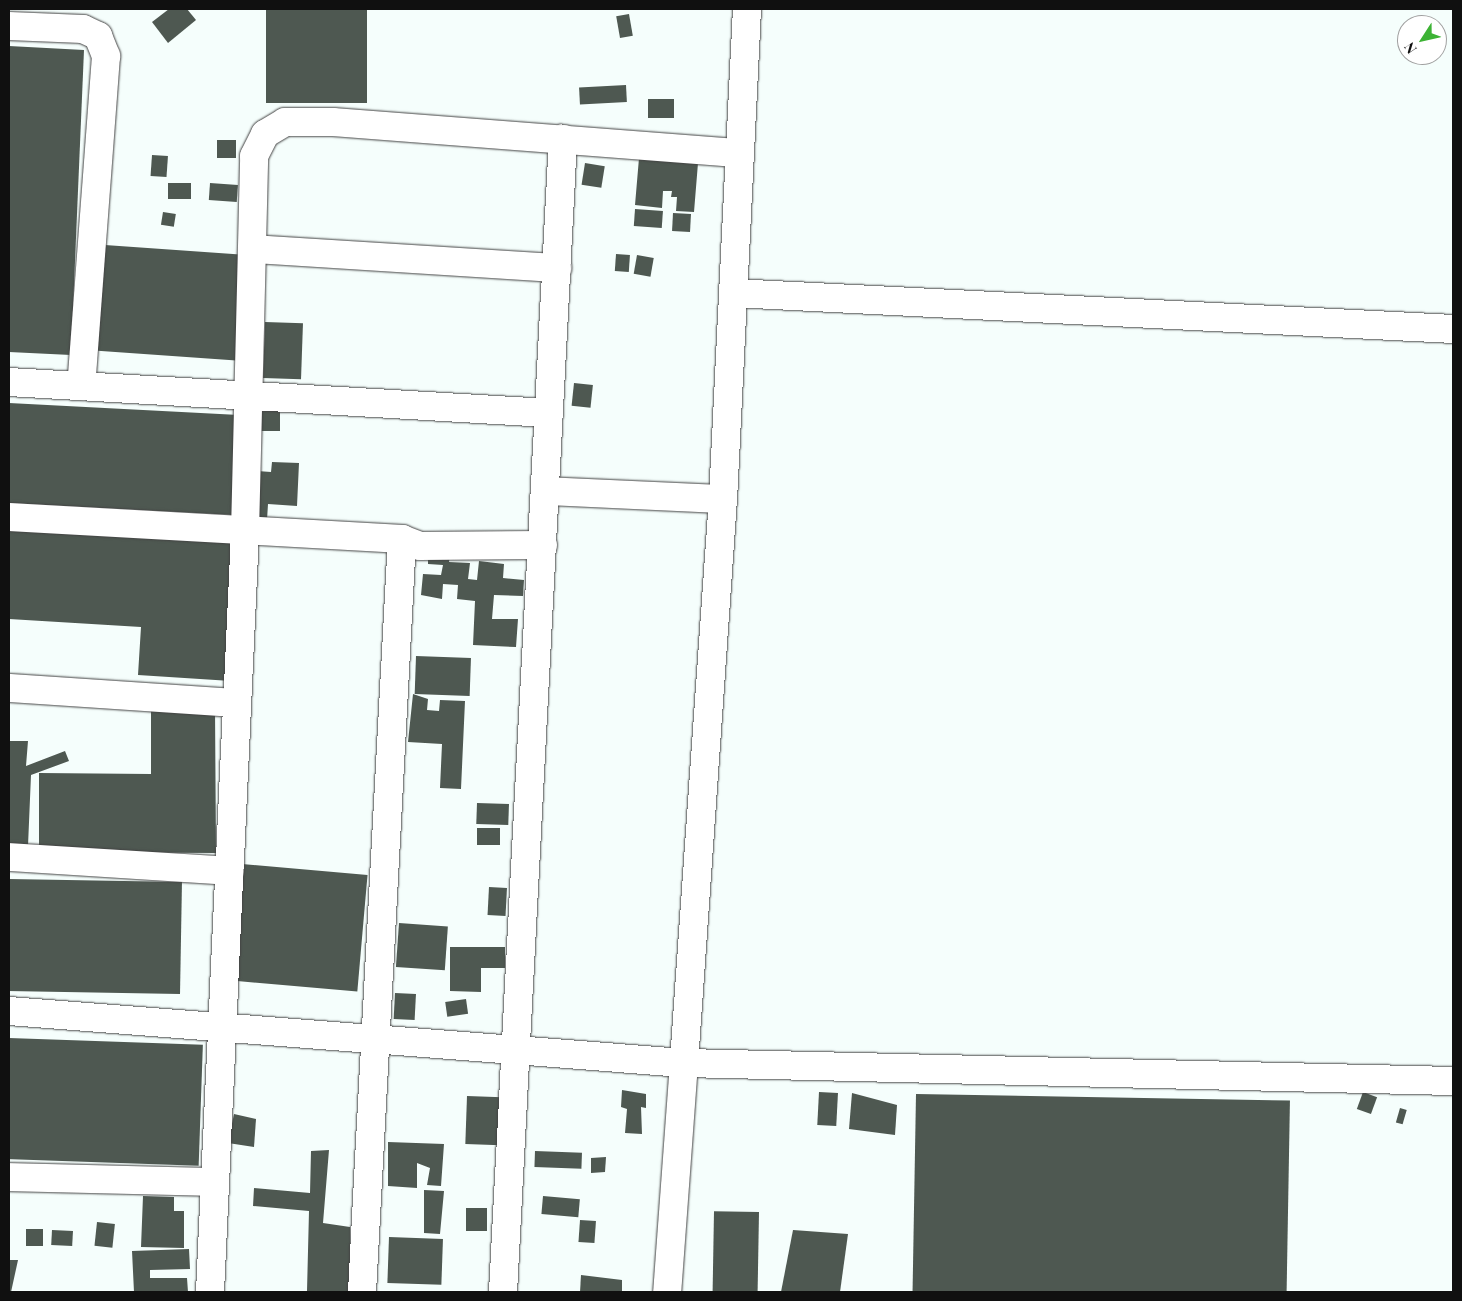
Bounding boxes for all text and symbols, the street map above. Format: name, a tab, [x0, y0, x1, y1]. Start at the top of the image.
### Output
north arrow	[1397, 15, 1447, 65]
text: N	[1399, 39, 1421, 58]

